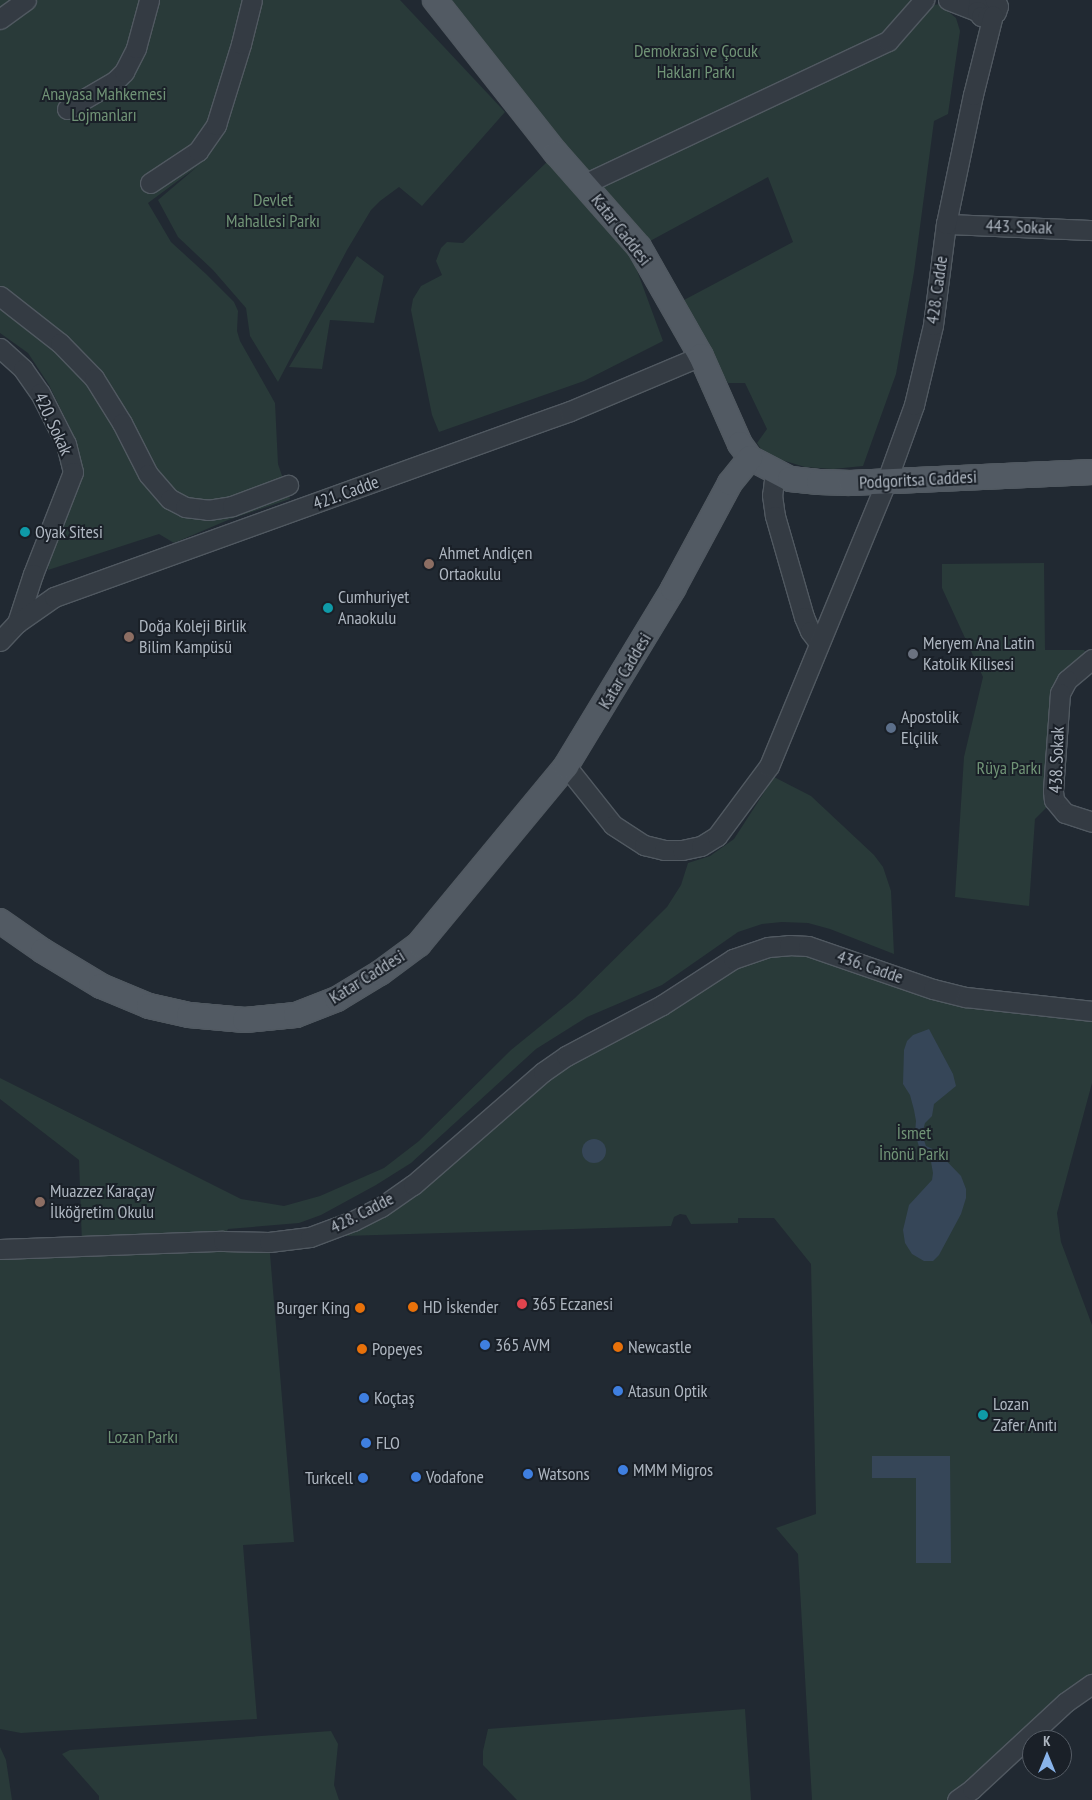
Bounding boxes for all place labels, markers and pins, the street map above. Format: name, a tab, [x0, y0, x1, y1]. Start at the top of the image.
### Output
place label: Oyak Sitesi	[35, 521, 103, 543]
marker: Oyak Sitesi	[19, 526, 31, 538]
place label: Ahmet Andiçen Ortaokulu	[439, 543, 533, 586]
marker: Ahmet Andiçen Ortaokulu	[423, 558, 435, 570]
place label: Cumhuriyet Anaokulu	[338, 587, 409, 630]
marker: Cumhuriyet Anaokulu	[322, 602, 334, 614]
place label: Doğa Koleji Birlik Bilim Kampüsü	[139, 616, 247, 659]
marker: Doğa Koleji Birlik Bilim Kampüsü	[123, 631, 135, 643]
place label: Meryem Ana Latin Katolik Kilisesi	[923, 633, 1035, 676]
marker: Meryem Ana Latin Katolik Kilisesi	[907, 648, 919, 660]
place label: Apostolik Elçilik	[901, 707, 959, 750]
marker: Apostolik Elçilik	[885, 722, 897, 734]
place label: Muazzez Karaçay İlköğretim Okulu	[50, 1181, 155, 1224]
marker: Muazzez Karaçay İlköğretim Okulu	[34, 1196, 46, 1208]
place label: 365 Eczanesi	[532, 1293, 613, 1315]
place label: HD İskender	[423, 1296, 498, 1318]
place label: Burger King	[276, 1297, 350, 1319]
marker: 365 Eczanesi	[516, 1298, 528, 1310]
marker: HD İskender	[407, 1301, 419, 1313]
marker: Burger King	[354, 1302, 366, 1314]
place label: 365 AVM	[495, 1334, 551, 1356]
place label: Newcastle	[628, 1336, 692, 1358]
place label: Popeyes	[372, 1338, 423, 1360]
marker: 365 AVM	[479, 1339, 491, 1351]
marker: Newcastle	[612, 1341, 624, 1353]
marker: Popeyes	[356, 1343, 368, 1355]
place label: Atasun Optik	[628, 1380, 708, 1402]
marker: Atasun Optik	[612, 1385, 624, 1397]
place label: Koçtaş	[374, 1387, 415, 1409]
marker: Koçtaş	[358, 1392, 370, 1404]
place label: Lozan Zafer Anıtı	[993, 1394, 1058, 1436]
marker: Lozan Zafer Anıtı	[977, 1409, 989, 1421]
place label: FLO	[376, 1432, 400, 1454]
marker: FLO	[360, 1437, 372, 1449]
place label: MMM Migros	[633, 1459, 713, 1481]
place label: Watsons	[538, 1463, 589, 1485]
marker: MMM Migros	[617, 1464, 629, 1476]
place label: Vodafone	[426, 1466, 484, 1488]
place label: Turkcell	[305, 1467, 353, 1489]
marker: Watsons	[522, 1468, 534, 1480]
marker: Vodafone	[410, 1471, 422, 1483]
marker: Turkcell	[357, 1472, 369, 1484]

